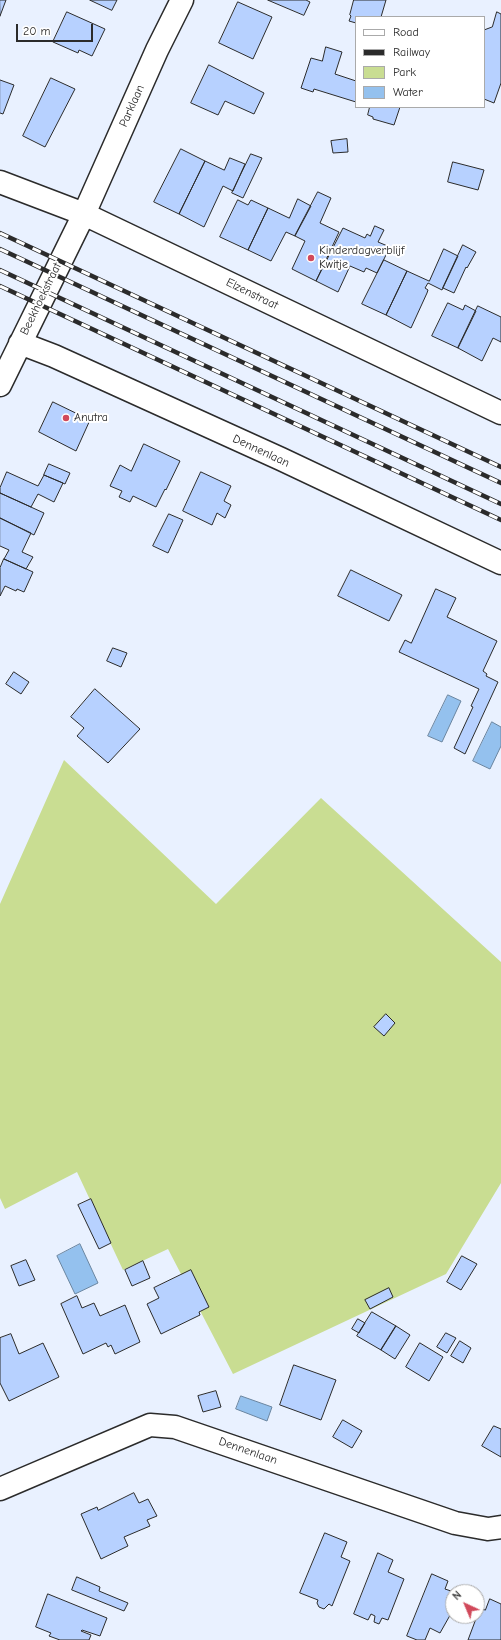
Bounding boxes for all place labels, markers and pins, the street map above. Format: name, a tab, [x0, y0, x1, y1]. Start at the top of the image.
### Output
place label: Kinderdagverblijf Kwitje	[319, 244, 404, 272]
marker: Kinderdagverblijf Kwitje	[306, 253, 316, 263]
place label: Anutra	[74, 411, 108, 425]
marker: Anutra	[61, 413, 71, 423]

